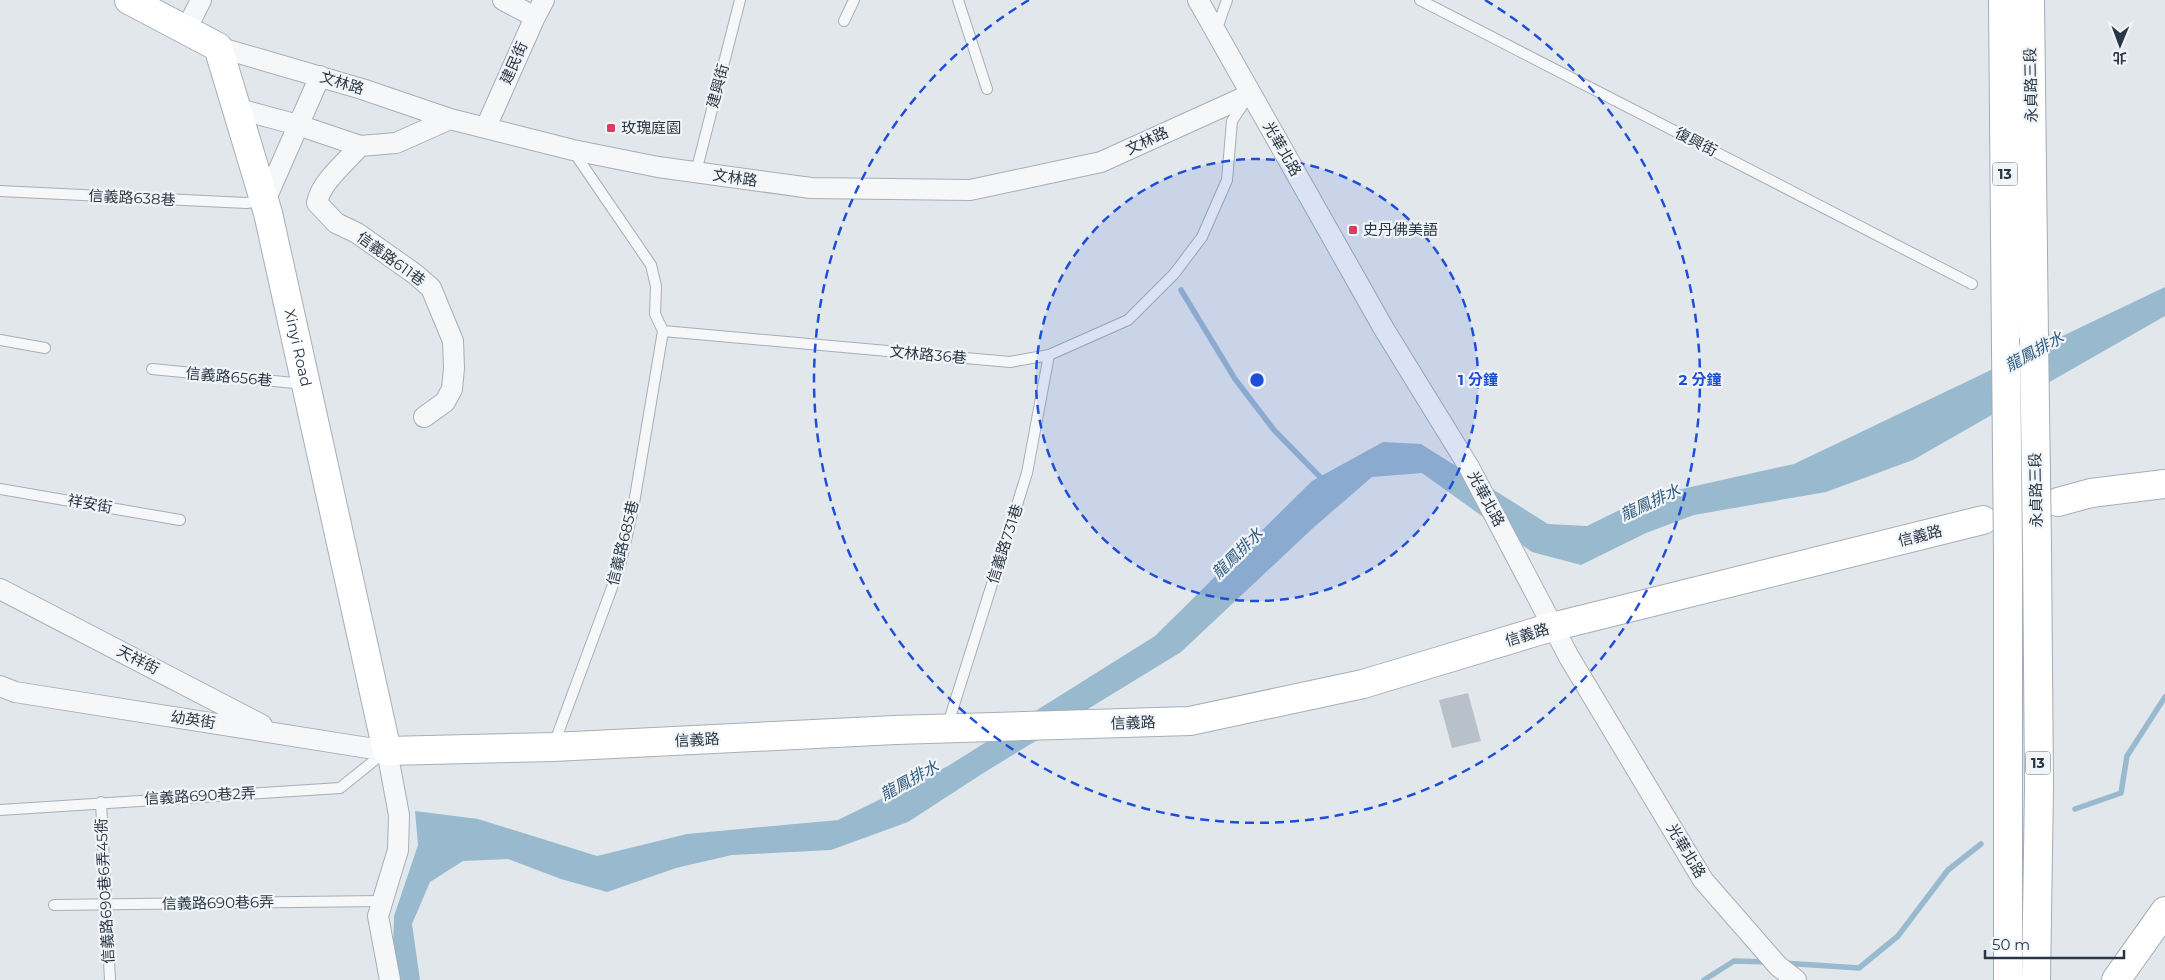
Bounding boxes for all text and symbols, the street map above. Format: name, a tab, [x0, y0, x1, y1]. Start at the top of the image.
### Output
north arrow	[2095, 20, 2145, 70]
street label: 建民街	[496, 38, 531, 87]
street label: 永貞路三段	[2020, 47, 2041, 123]
text: 北	[2113, 49, 2127, 67]
street label: 建興街	[703, 62, 733, 110]
street label: 文林路	[318, 67, 366, 98]
place label: 玫瑰庭園	[621, 118, 681, 137]
street label: 光華北路	[1259, 118, 1306, 179]
marker: 玫瑰庭園	[605, 122, 617, 134]
street label: 文林路	[1122, 122, 1171, 159]
street label: 復興街	[1672, 123, 1721, 160]
road number: 13	[1992, 162, 2018, 185]
street label: 文林路	[711, 165, 759, 190]
street label: 信義路638巷	[88, 186, 176, 209]
place label: 史丹佛美語	[1363, 220, 1438, 239]
marker: 史丹佛美語	[1347, 224, 1359, 236]
street label: 信義路611巷	[353, 227, 429, 290]
street label: Xinyi Road	[280, 307, 316, 388]
water label: 龍鳳排水	[2002, 327, 2068, 375]
street label: 文林路36巷	[889, 342, 968, 367]
street label: 信義路656巷	[185, 363, 273, 390]
text: 1 分鐘	[1458, 370, 1498, 389]
text: 2 分鐘	[1678, 370, 1722, 389]
centre of rings	[1248, 371, 1266, 389]
street label: 永貞路三段	[2025, 452, 2046, 528]
street label: 光華北路	[1464, 468, 1509, 530]
water label: 龍鳳排水	[1617, 480, 1684, 525]
street label: 祥安街	[66, 490, 114, 517]
street label: 信義路685巷	[603, 498, 642, 587]
street label: 信義路731巷	[983, 502, 1026, 586]
street label: 信義路	[1896, 521, 1944, 550]
water label: 龍鳳排水	[1208, 523, 1267, 583]
street label: 信義路	[1503, 619, 1551, 650]
street label: 天祥街	[114, 641, 163, 678]
street label: 幼英街	[169, 707, 217, 732]
street label: 信義路	[1110, 712, 1156, 733]
street label: 信義路	[674, 729, 720, 750]
road number: 13	[2026, 751, 2050, 774]
water label: 龍鳳排水	[877, 756, 943, 804]
street label: 信義路690巷2弄	[144, 783, 256, 808]
street label: 信義路690巷6弄45衖	[91, 818, 118, 964]
street label: 光華北路	[1663, 820, 1710, 881]
street label: 信義路690巷6弄	[162, 892, 274, 913]
scale bar	[1985, 928, 2124, 960]
text: 50 m	[1992, 935, 2030, 954]

